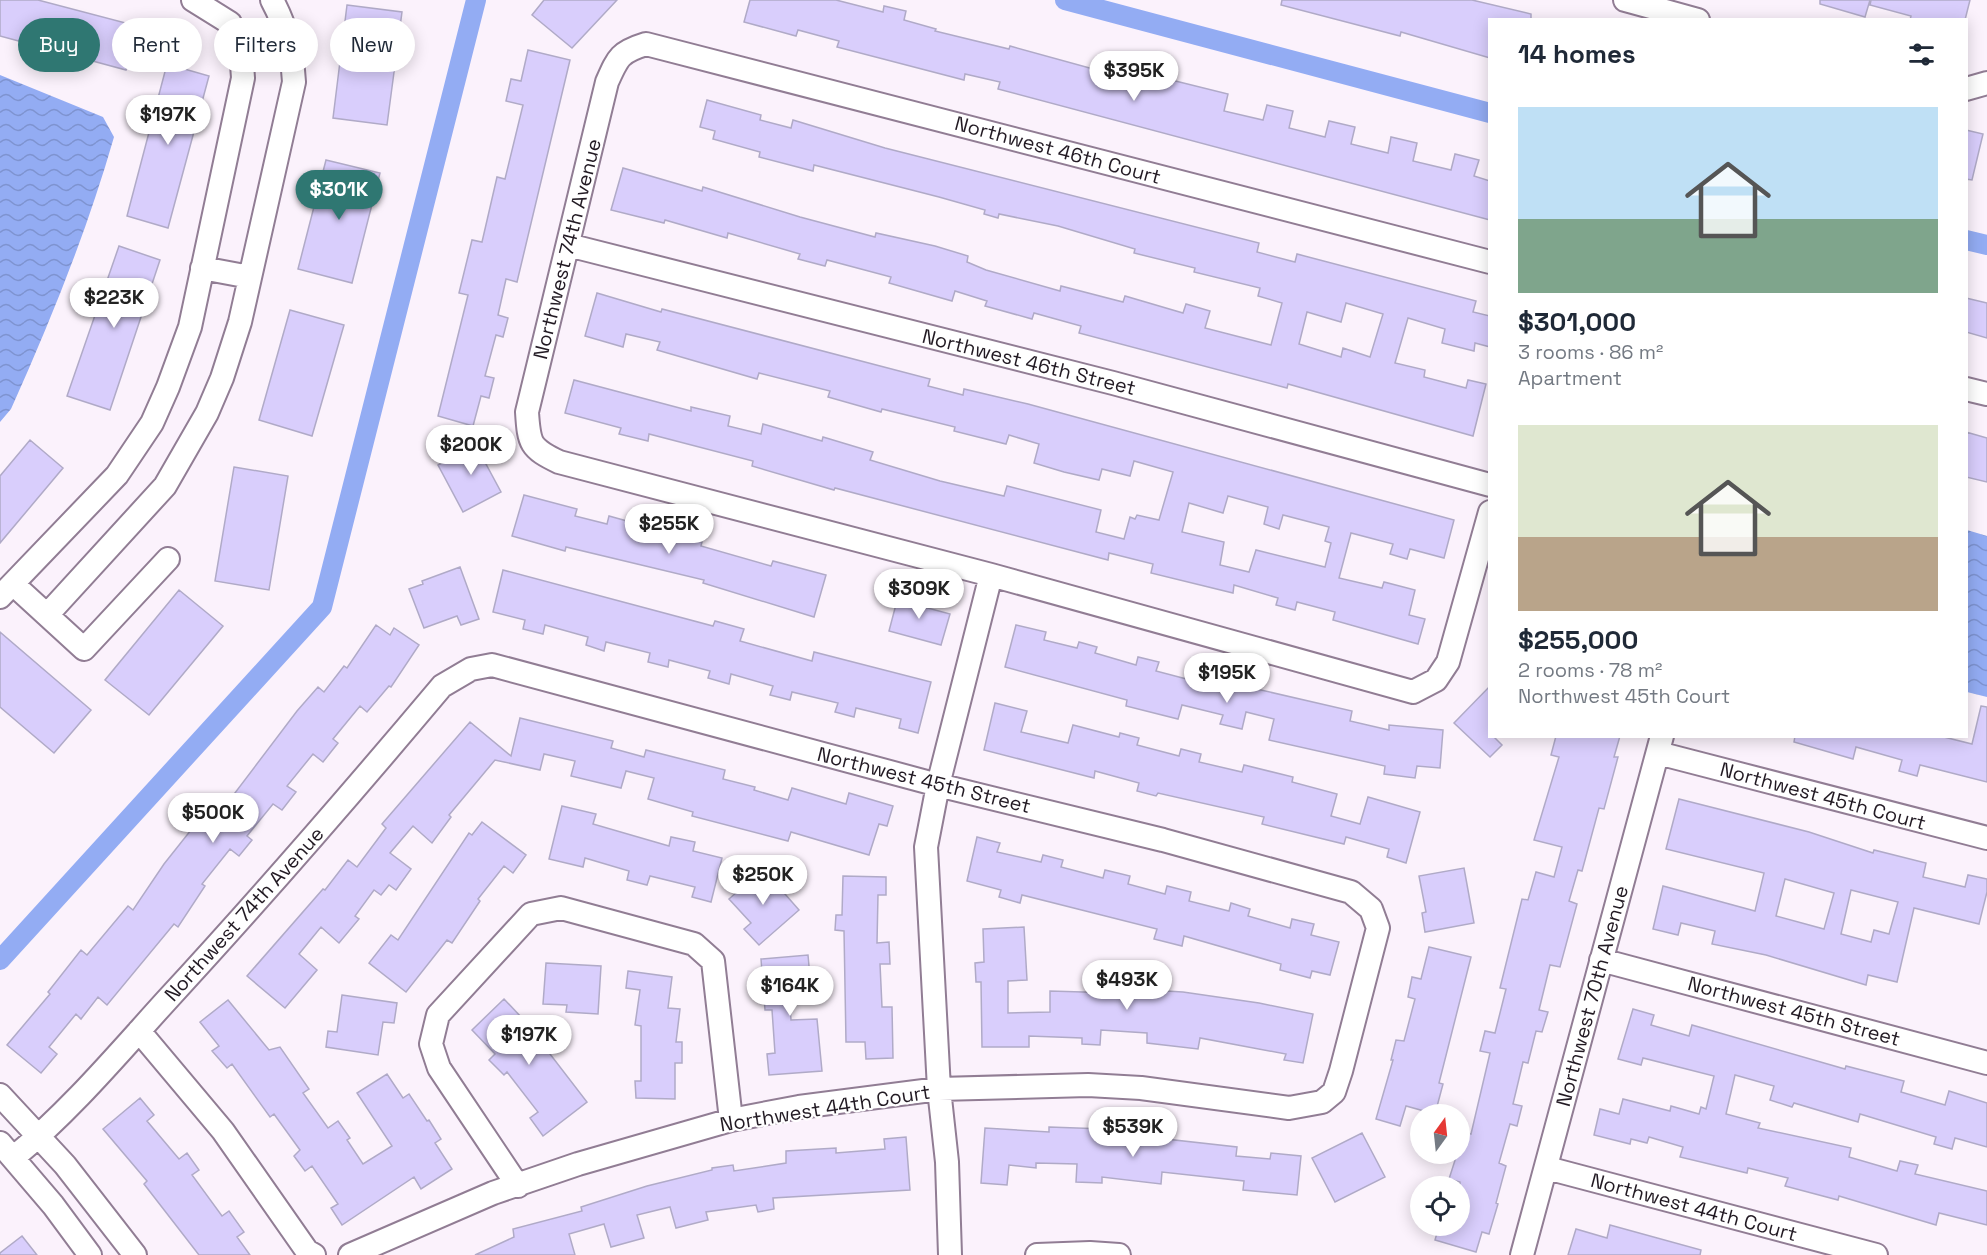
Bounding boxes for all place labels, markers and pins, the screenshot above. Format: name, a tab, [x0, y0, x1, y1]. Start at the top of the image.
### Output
pin: $395K	[1092, 51, 1176, 102]
pin: $197K	[126, 95, 210, 146]
pin: $301K	[297, 170, 381, 221]
pin: $223K	[72, 278, 156, 329]
pin: $200K	[429, 425, 513, 476]
pin: $255K	[627, 504, 711, 555]
pin: $309K	[877, 569, 961, 620]
pin: $195K	[1185, 653, 1269, 704]
pin: $500K	[171, 793, 255, 844]
pin: $250K	[721, 855, 805, 906]
pin: $493K	[1085, 960, 1169, 1011]
pin: $164K	[748, 966, 832, 1017]
pin: $197K	[487, 1015, 571, 1066]
pin: $539K	[1091, 1107, 1175, 1158]

